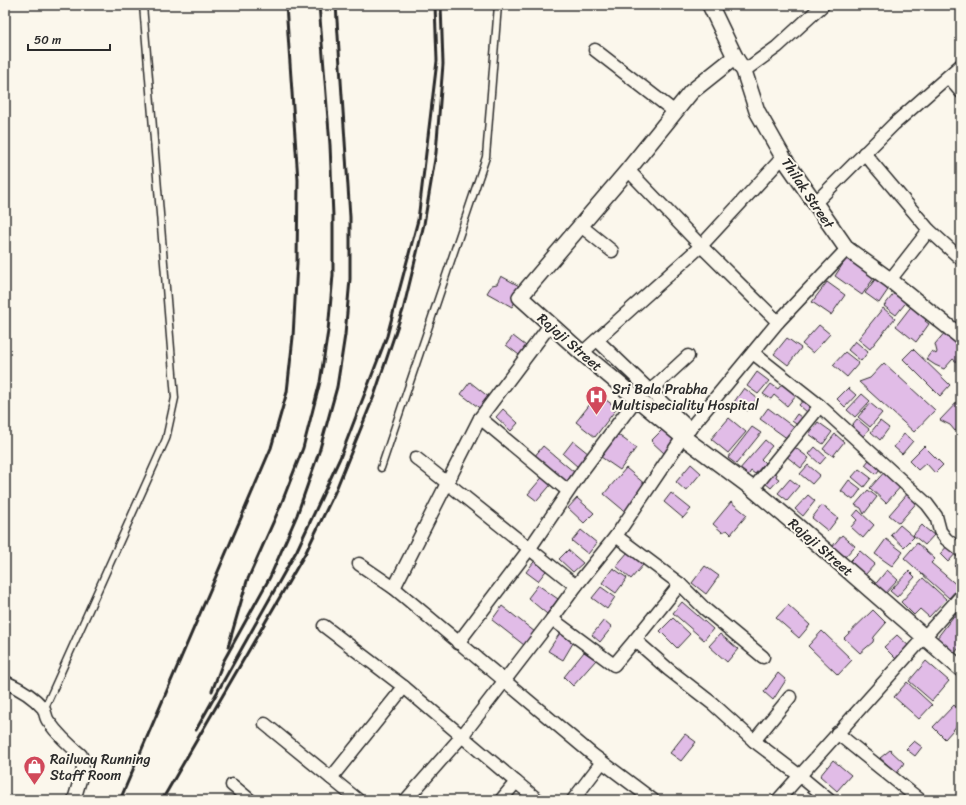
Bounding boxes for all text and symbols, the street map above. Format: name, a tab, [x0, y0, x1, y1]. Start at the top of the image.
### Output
scale bar	[28, 26, 110, 52]
text: 50 m	[34, 29, 61, 51]
street label: Thilak Street	[774, 153, 841, 235]
street label: Rajaji Street	[531, 307, 608, 378]
place label: Sri Bala Prabha Multispeciality Hospital	[612, 377, 760, 418]
hospital icon: Sri Bala Prabha Multispeciality Hospital	[584, 384, 610, 417]
street label: Rajaji Street	[782, 512, 859, 583]
place label: Railway Running Staff Room	[50, 747, 151, 788]
shop icon: Railway Running Staff Room	[21, 754, 47, 787]

